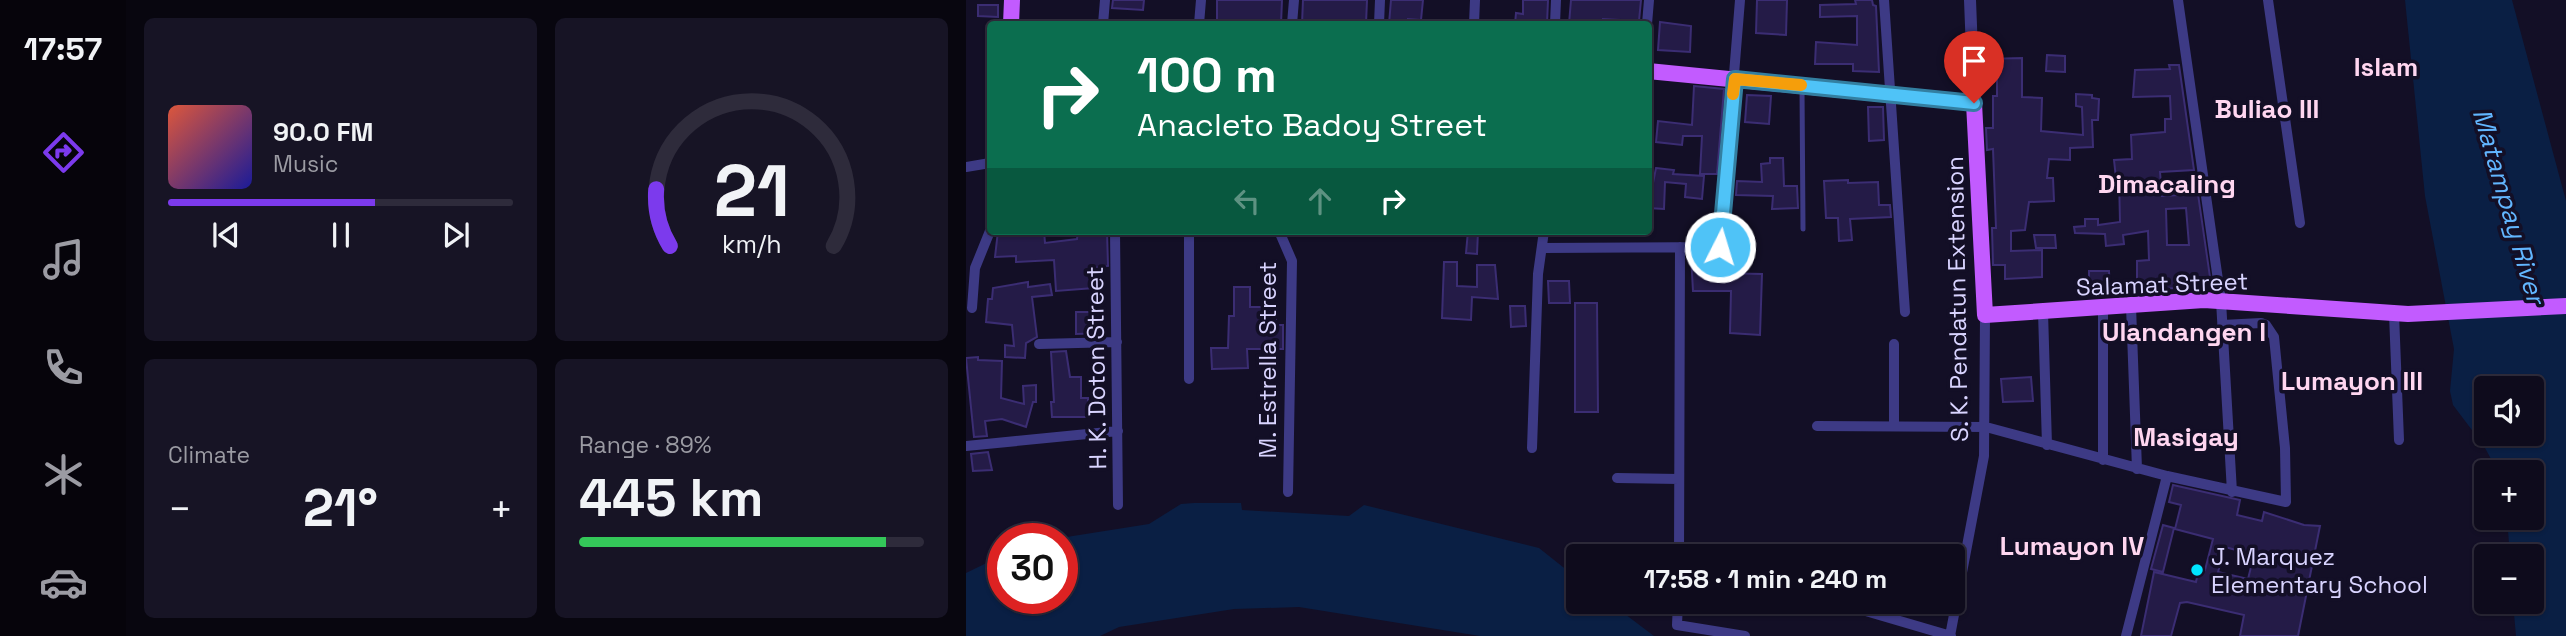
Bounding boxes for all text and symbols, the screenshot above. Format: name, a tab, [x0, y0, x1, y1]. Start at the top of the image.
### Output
text: 17:57	[24, 29, 102, 69]
pin	[1944, 31, 2004, 103]
icon: arrive	[1955, 42, 1993, 80]
text: 100 m	[1137, 44, 1277, 106]
icon: right	[1022, 49, 1113, 140]
district label: Islam	[2354, 50, 2418, 84]
district label: Buliao III	[2215, 92, 2320, 126]
text: Anacleto Badoy Street	[1137, 105, 1487, 145]
water label: Matampay River	[2465, 105, 2554, 310]
text: 90.0 FM	[273, 115, 373, 149]
icon: directions	[39, 128, 88, 177]
text: 21	[713, 144, 790, 237]
text: Music	[273, 149, 338, 179]
street label: S. K. Pendatun Extension	[1939, 156, 1975, 442]
district label: Dimacaling	[2098, 167, 2236, 201]
icon: left	[1228, 182, 1266, 220]
icon: ahead	[1301, 182, 1339, 220]
icon: right	[1374, 182, 1412, 220]
position arrow	[1683, 210, 1757, 284]
icon: previous	[207, 216, 245, 254]
icon: pause	[322, 216, 360, 254]
icon: next	[437, 216, 475, 254]
text: km/h	[722, 228, 781, 260]
icon: music	[39, 235, 88, 284]
street label: M. Estrella Street	[1252, 261, 1283, 459]
street label: H. K. Doton Street	[1079, 266, 1113, 470]
street label: Salamat Street	[2075, 266, 2249, 302]
district label: Ulandangen I	[2102, 315, 2266, 349]
icon: phone	[39, 343, 88, 392]
district label: Lumayon III	[2281, 364, 2423, 398]
map controls	[2474, 376, 2544, 614]
button: sound	[2474, 376, 2544, 446]
district label: Masigay	[2133, 420, 2239, 454]
text: Range · 89%	[579, 430, 712, 460]
text: Climate	[168, 440, 250, 470]
icon: climate	[39, 450, 88, 499]
button: +	[2474, 460, 2544, 530]
text: 445 km	[579, 465, 763, 531]
text: 21°	[303, 475, 378, 541]
text: −	[168, 485, 192, 533]
text: +	[489, 485, 513, 533]
speed limit sign: 30	[987, 523, 1078, 614]
district label: Lumayon IV	[2000, 529, 2144, 563]
place label: J. Marquez Elementary School	[2211, 541, 2428, 600]
button: −	[2474, 544, 2544, 614]
icon: car	[39, 558, 88, 607]
text: 17:58 · 1 min · 240 m	[1644, 562, 1887, 596]
marker: J. Marquez Elementary School	[2189, 562, 2205, 578]

